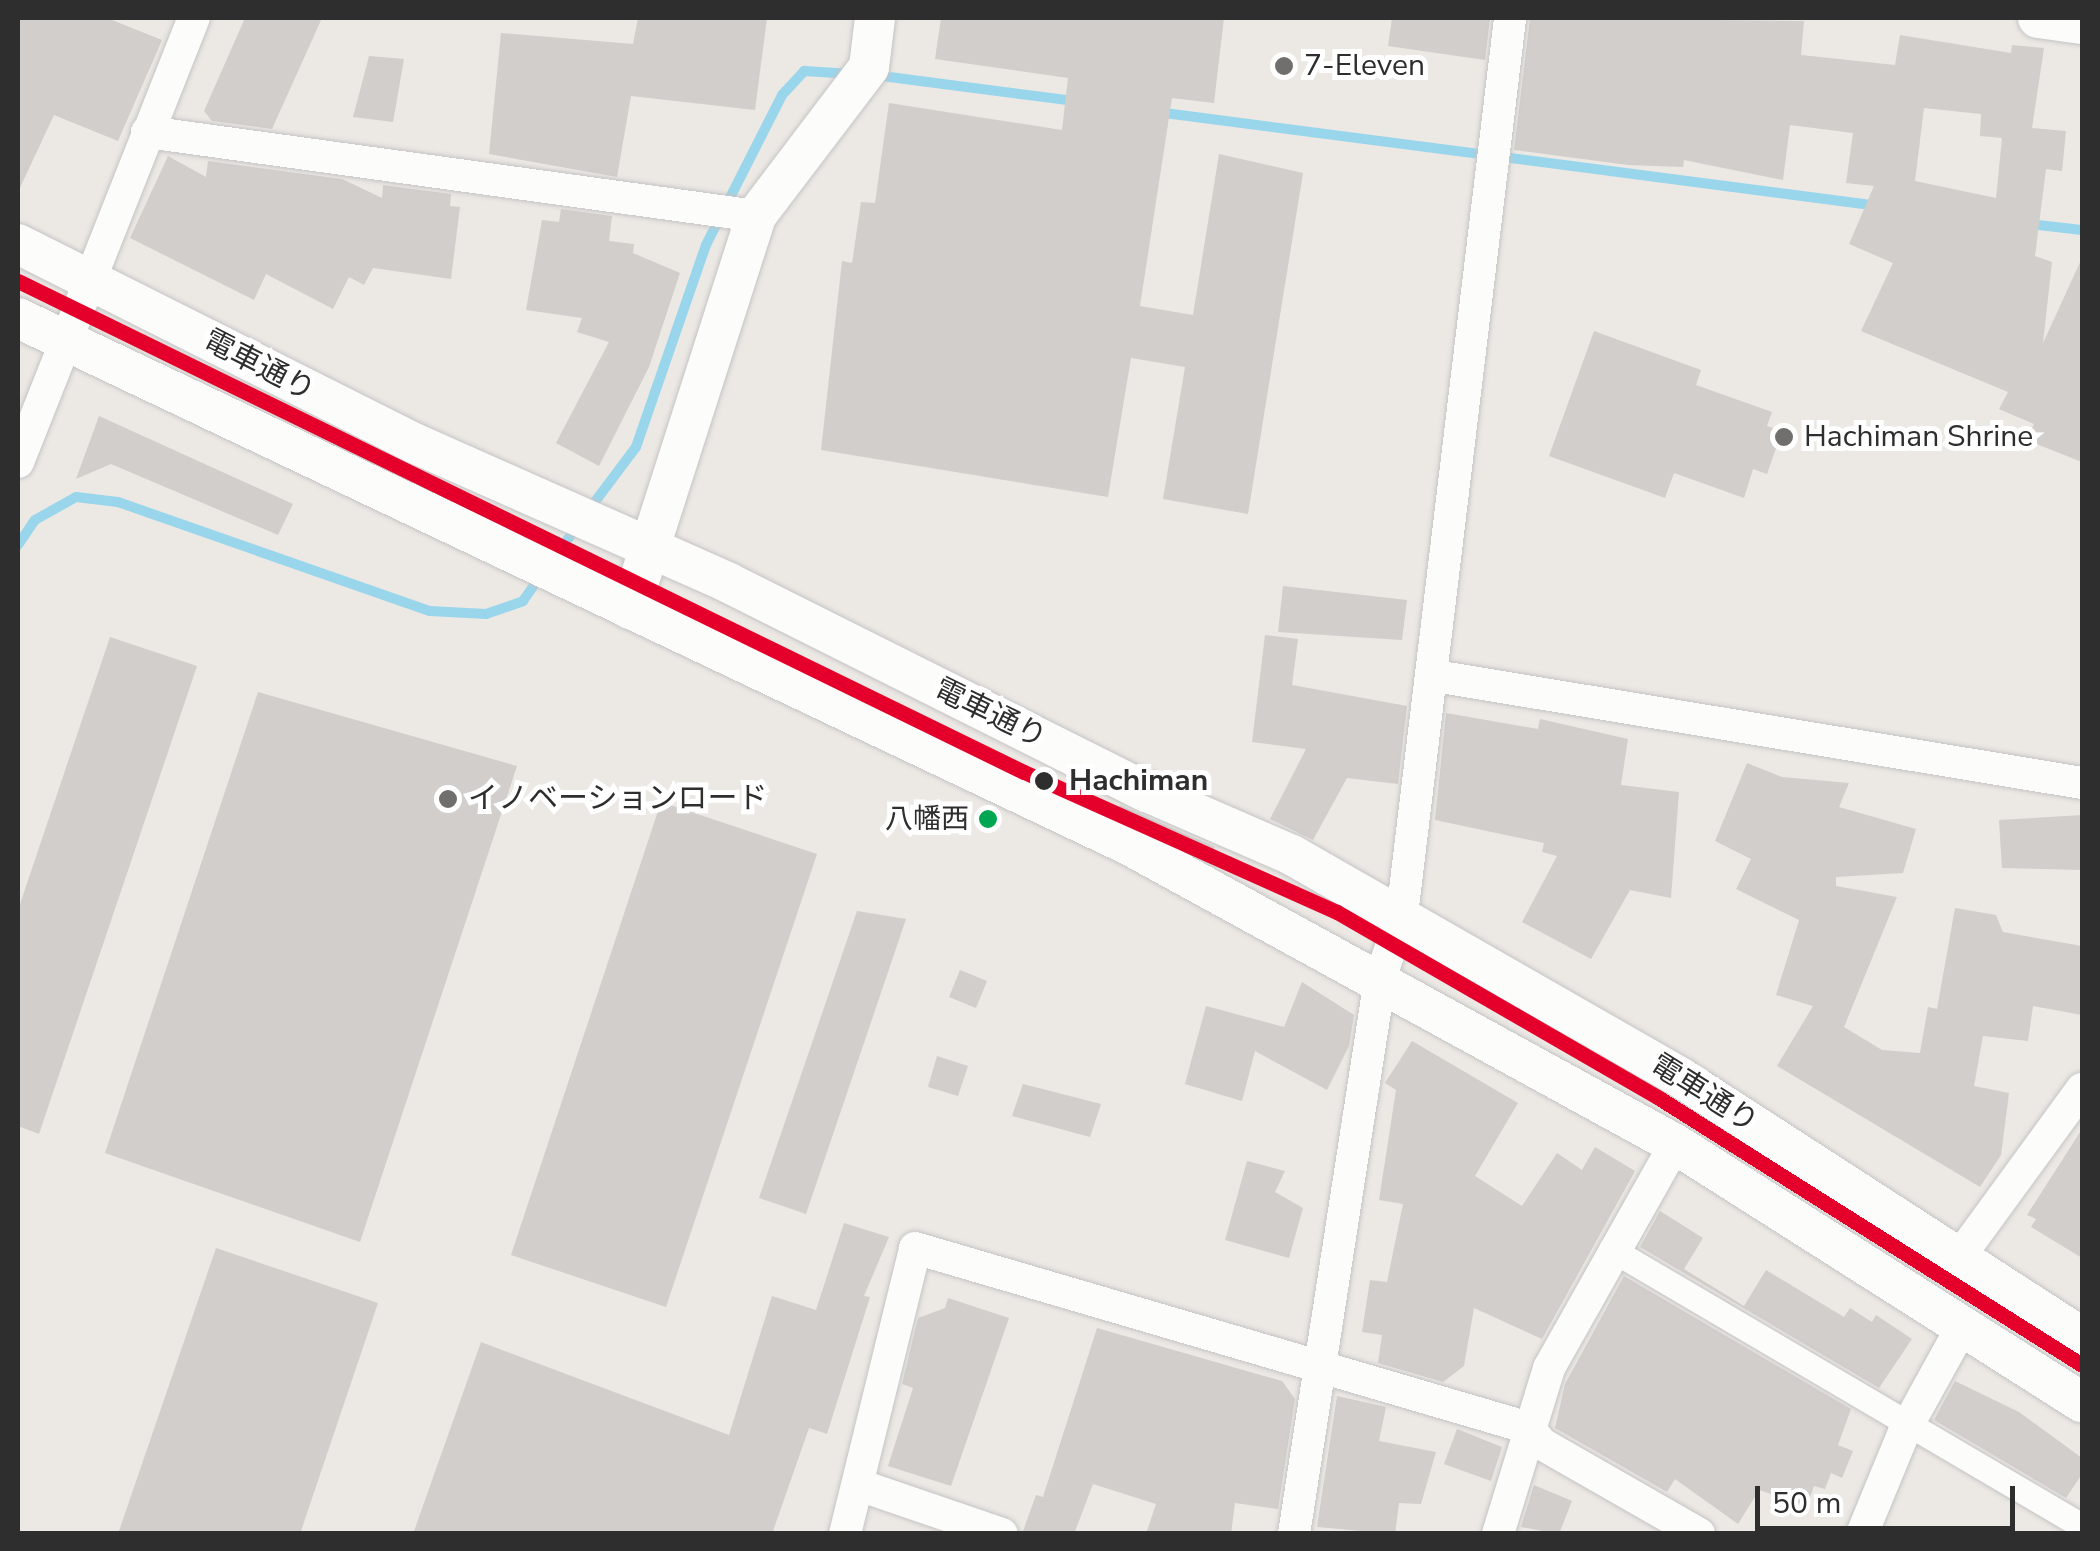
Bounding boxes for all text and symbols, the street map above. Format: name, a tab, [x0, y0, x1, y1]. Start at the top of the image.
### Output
place label: 7-Eleven	[1304, 48, 1425, 84]
marker: 7-Eleven	[1273, 55, 1295, 77]
street label: 電車通り	[197, 323, 321, 409]
place label: Hachiman Shrine	[1804, 419, 2033, 455]
marker: Hachiman Shrine	[1773, 426, 1795, 448]
street label: 電車通り	[928, 672, 1052, 756]
place label: Hachiman	[1069, 763, 1208, 799]
marker: Hachiman	[1028, 765, 1060, 797]
place label: イノベーションロード	[468, 781, 768, 817]
marker: イノベーションロード	[437, 788, 459, 810]
place label: 八幡西	[885, 802, 969, 836]
marker: 八幡西	[978, 809, 998, 829]
street label: 電車通り	[1644, 1047, 1764, 1141]
scale bar	[1760, 1466, 2020, 1528]
text: 50 m	[1772, 1483, 1841, 1524]

